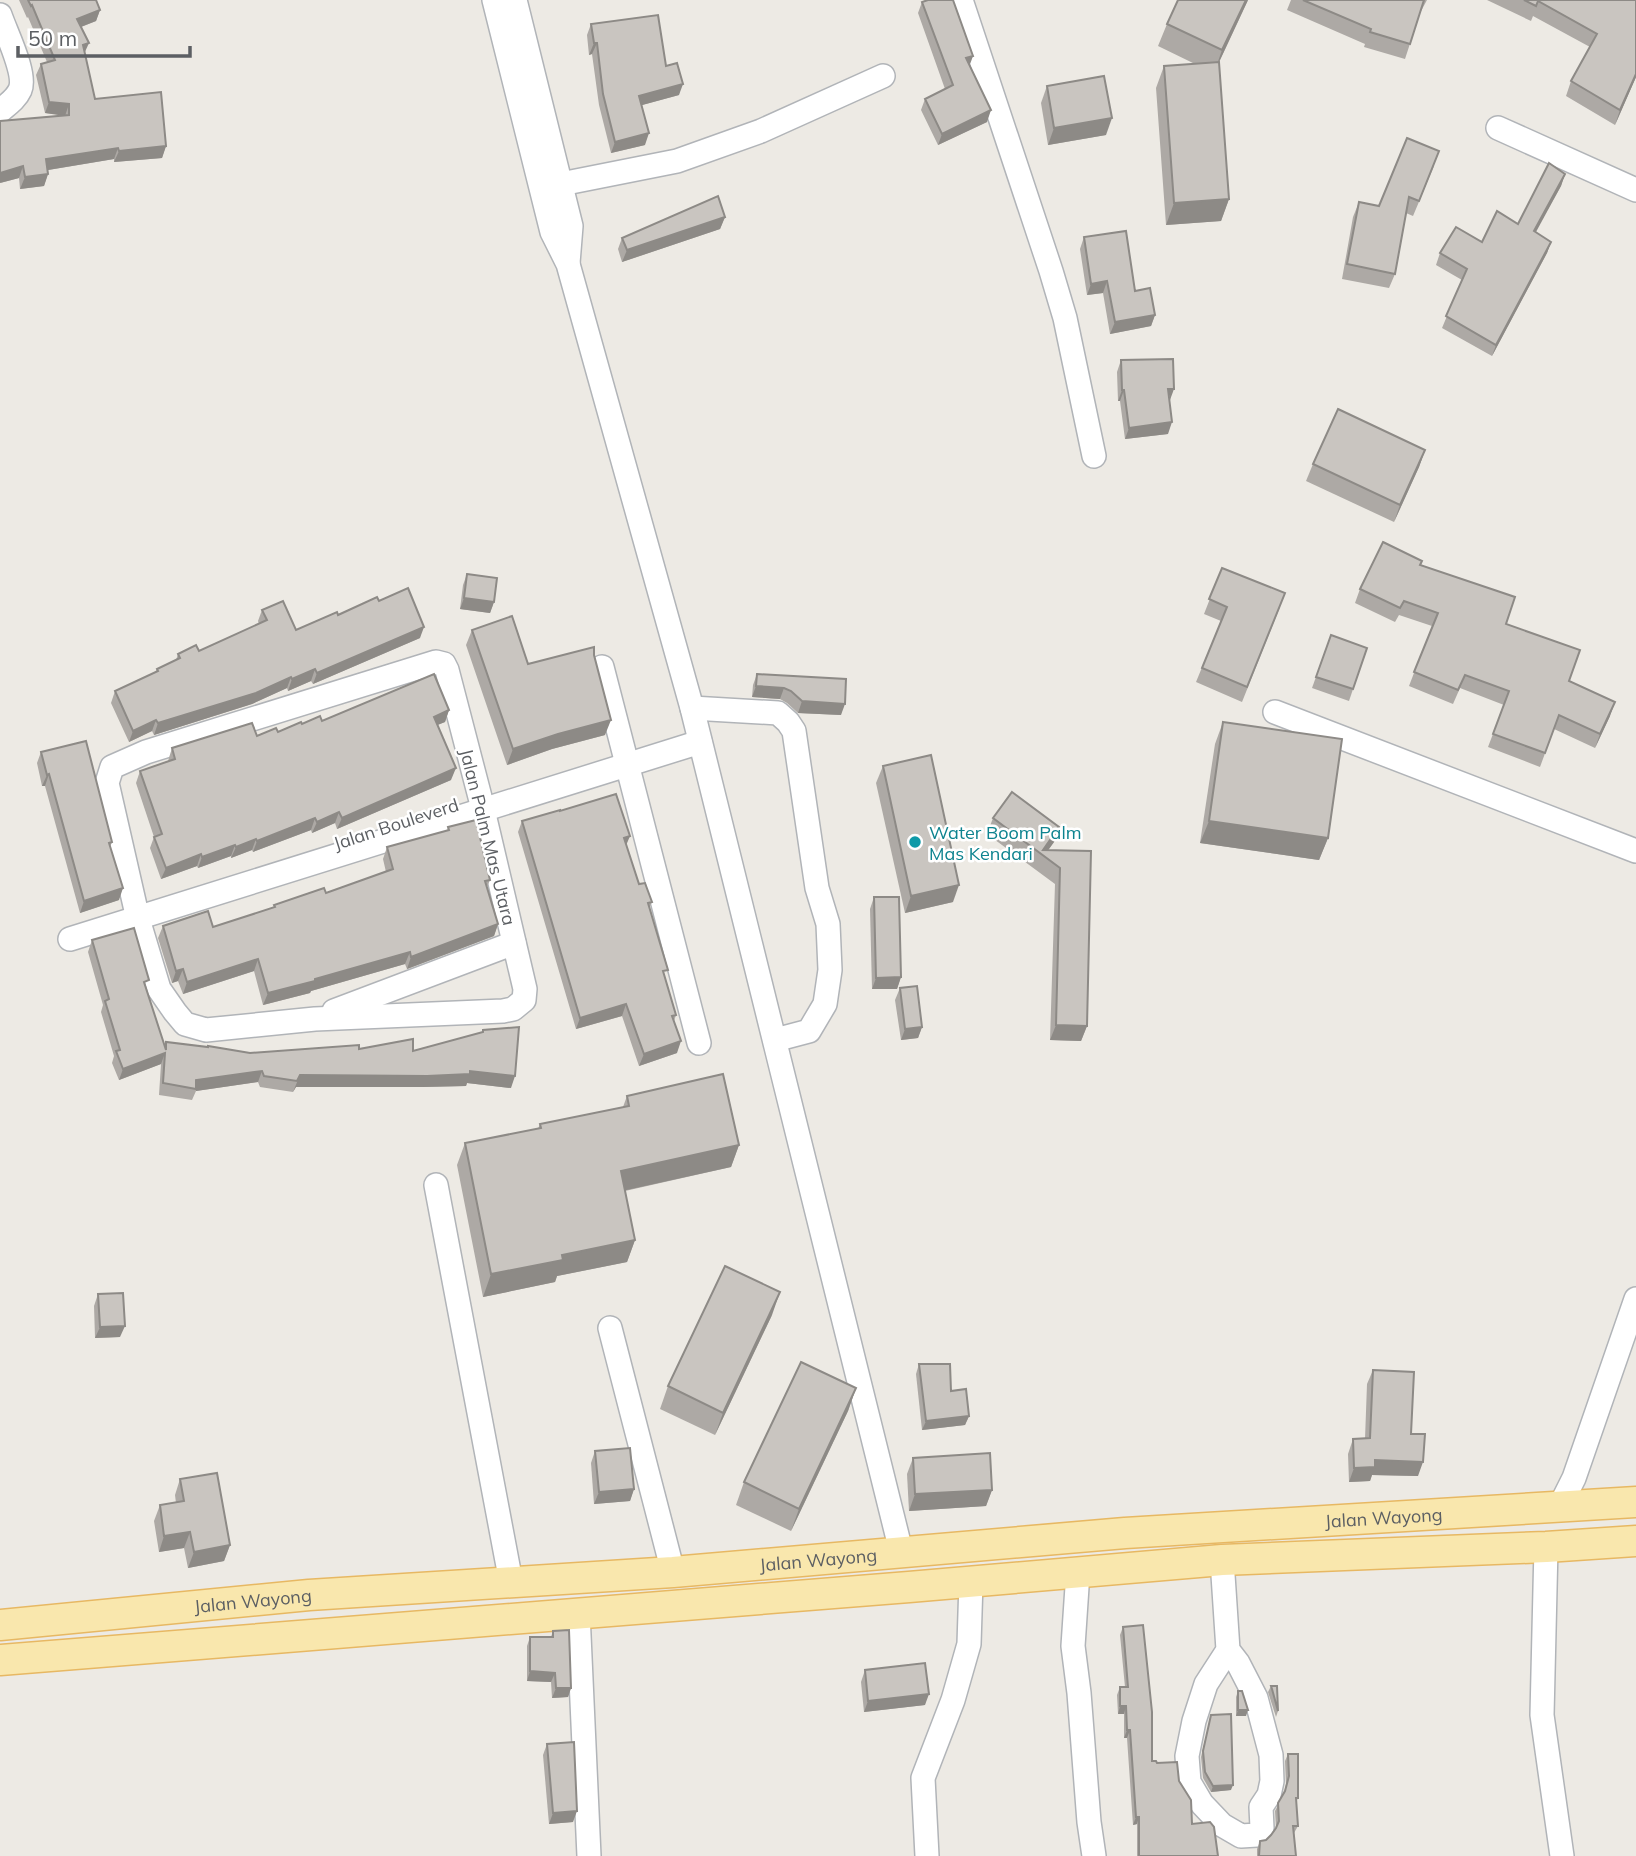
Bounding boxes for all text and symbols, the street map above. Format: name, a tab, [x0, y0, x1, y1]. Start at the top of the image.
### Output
scale bar	[18, 14, 189, 58]
text: 50 m	[28, 25, 77, 51]
street label: Jalan Palm Mas Utara	[455, 746, 521, 928]
street label: Jalan Bouleverd	[330, 793, 462, 855]
place label: Water Boom Palm Mas Kendari	[929, 821, 1082, 865]
marker: Water Boom Palm Mas Kendari	[907, 834, 923, 850]
street label: Jalan Wayong	[1324, 1502, 1443, 1532]
street label: Jalan Wayong	[759, 1543, 878, 1576]
street label: Jalan Wayong	[193, 1583, 313, 1618]

